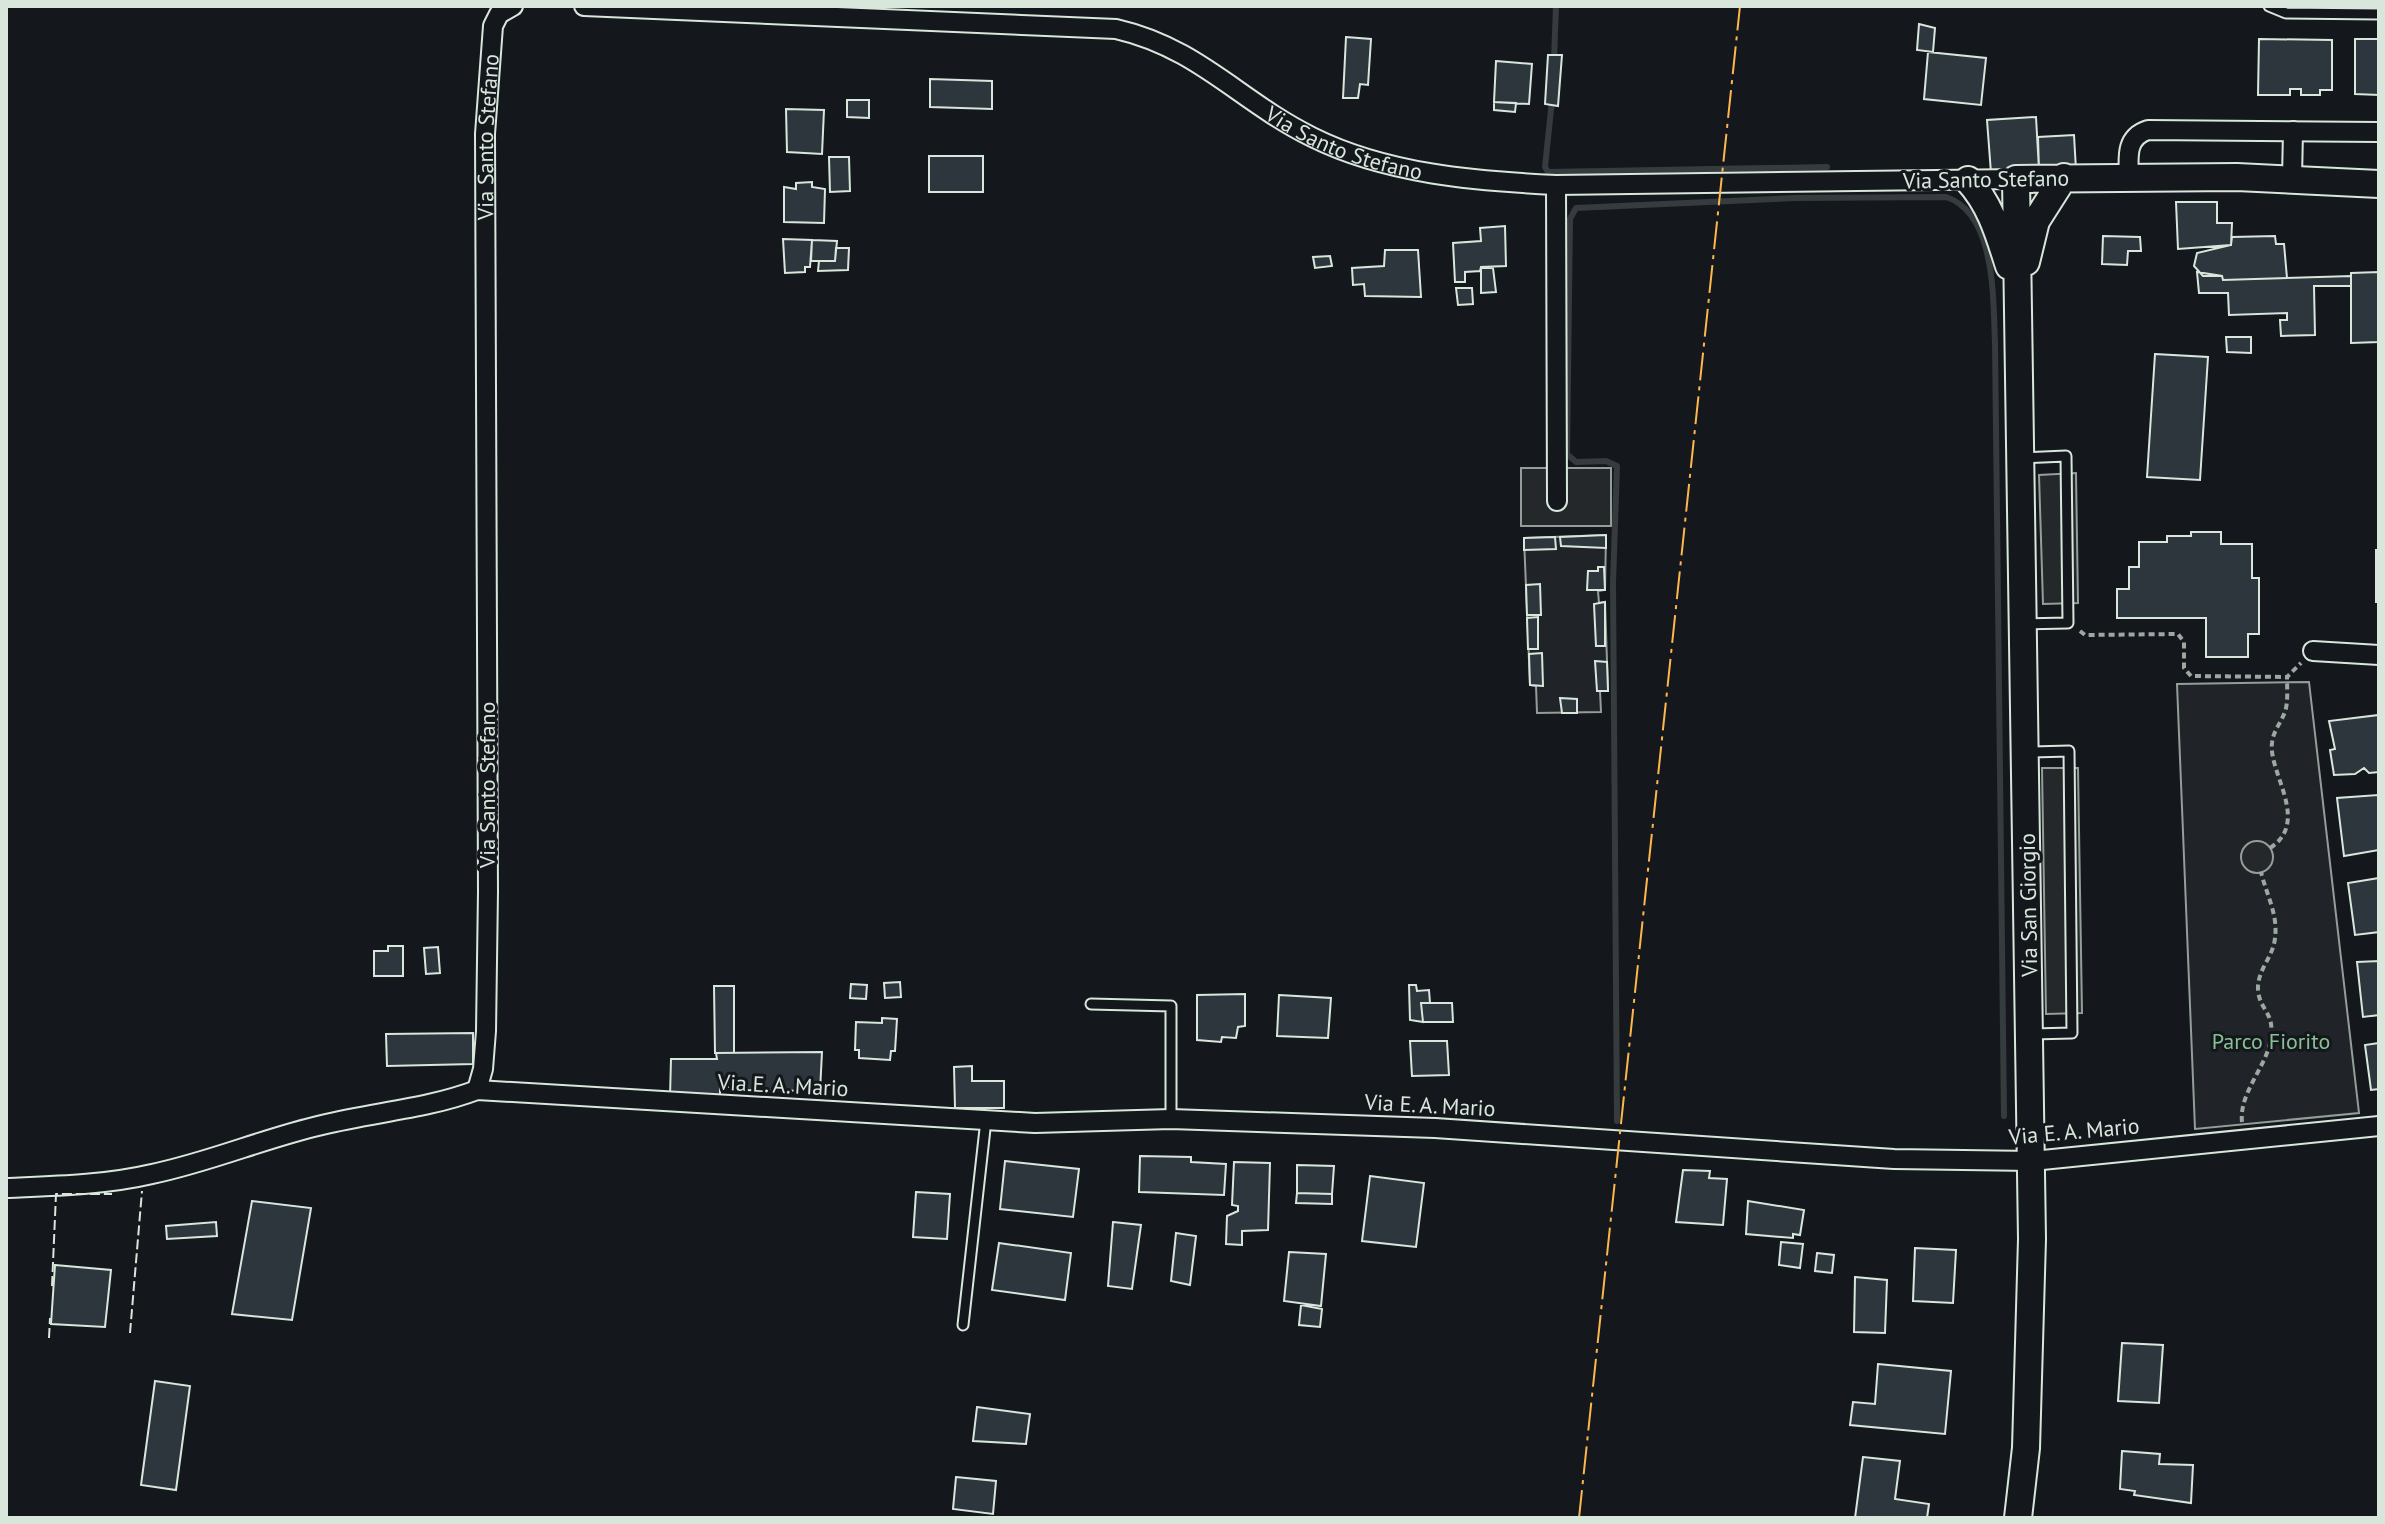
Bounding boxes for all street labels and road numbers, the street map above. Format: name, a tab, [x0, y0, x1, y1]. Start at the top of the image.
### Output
street label: Via Santo Stefano	[471, 53, 505, 221]
street label: Via Santo Stefano	[1259, 99, 1425, 186]
street label: Via Santo Stefano	[1902, 164, 2069, 194]
street label: Via Santo Stefano	[473, 702, 501, 869]
street label: Via San Giorgio	[2013, 833, 2043, 978]
street label: Via E. A. Mario	[716, 1068, 849, 1102]
street label: Via E. A. Mario	[1363, 1088, 1496, 1122]
street label: Via E. A. Mario	[2007, 1111, 2140, 1151]

